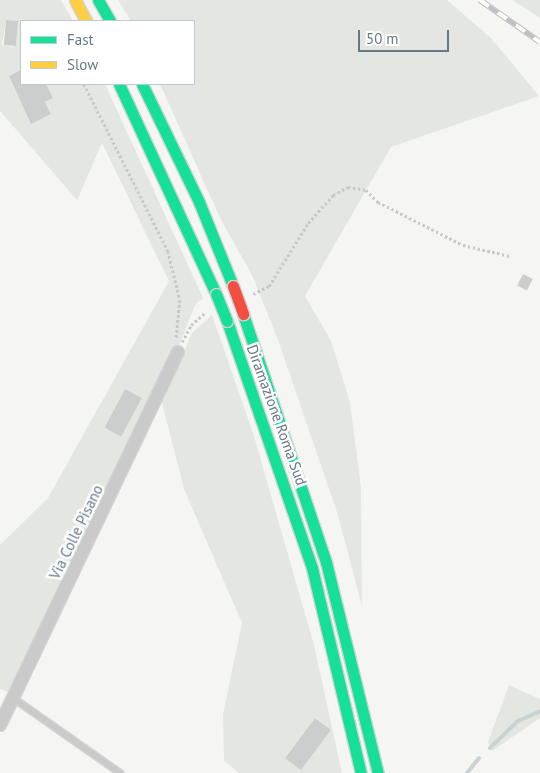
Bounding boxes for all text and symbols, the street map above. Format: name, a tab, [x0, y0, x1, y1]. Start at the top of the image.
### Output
legend	[20, 20, 195, 85]
scale bar	[360, 20, 451, 52]
text: 50 m	[366, 29, 399, 48]
text: Fast	[67, 30, 94, 49]
text: Slow	[67, 55, 98, 74]
street label: Diramazione Roma Sud	[243, 342, 311, 488]
street label: Via Colle Pisano	[45, 482, 107, 582]

